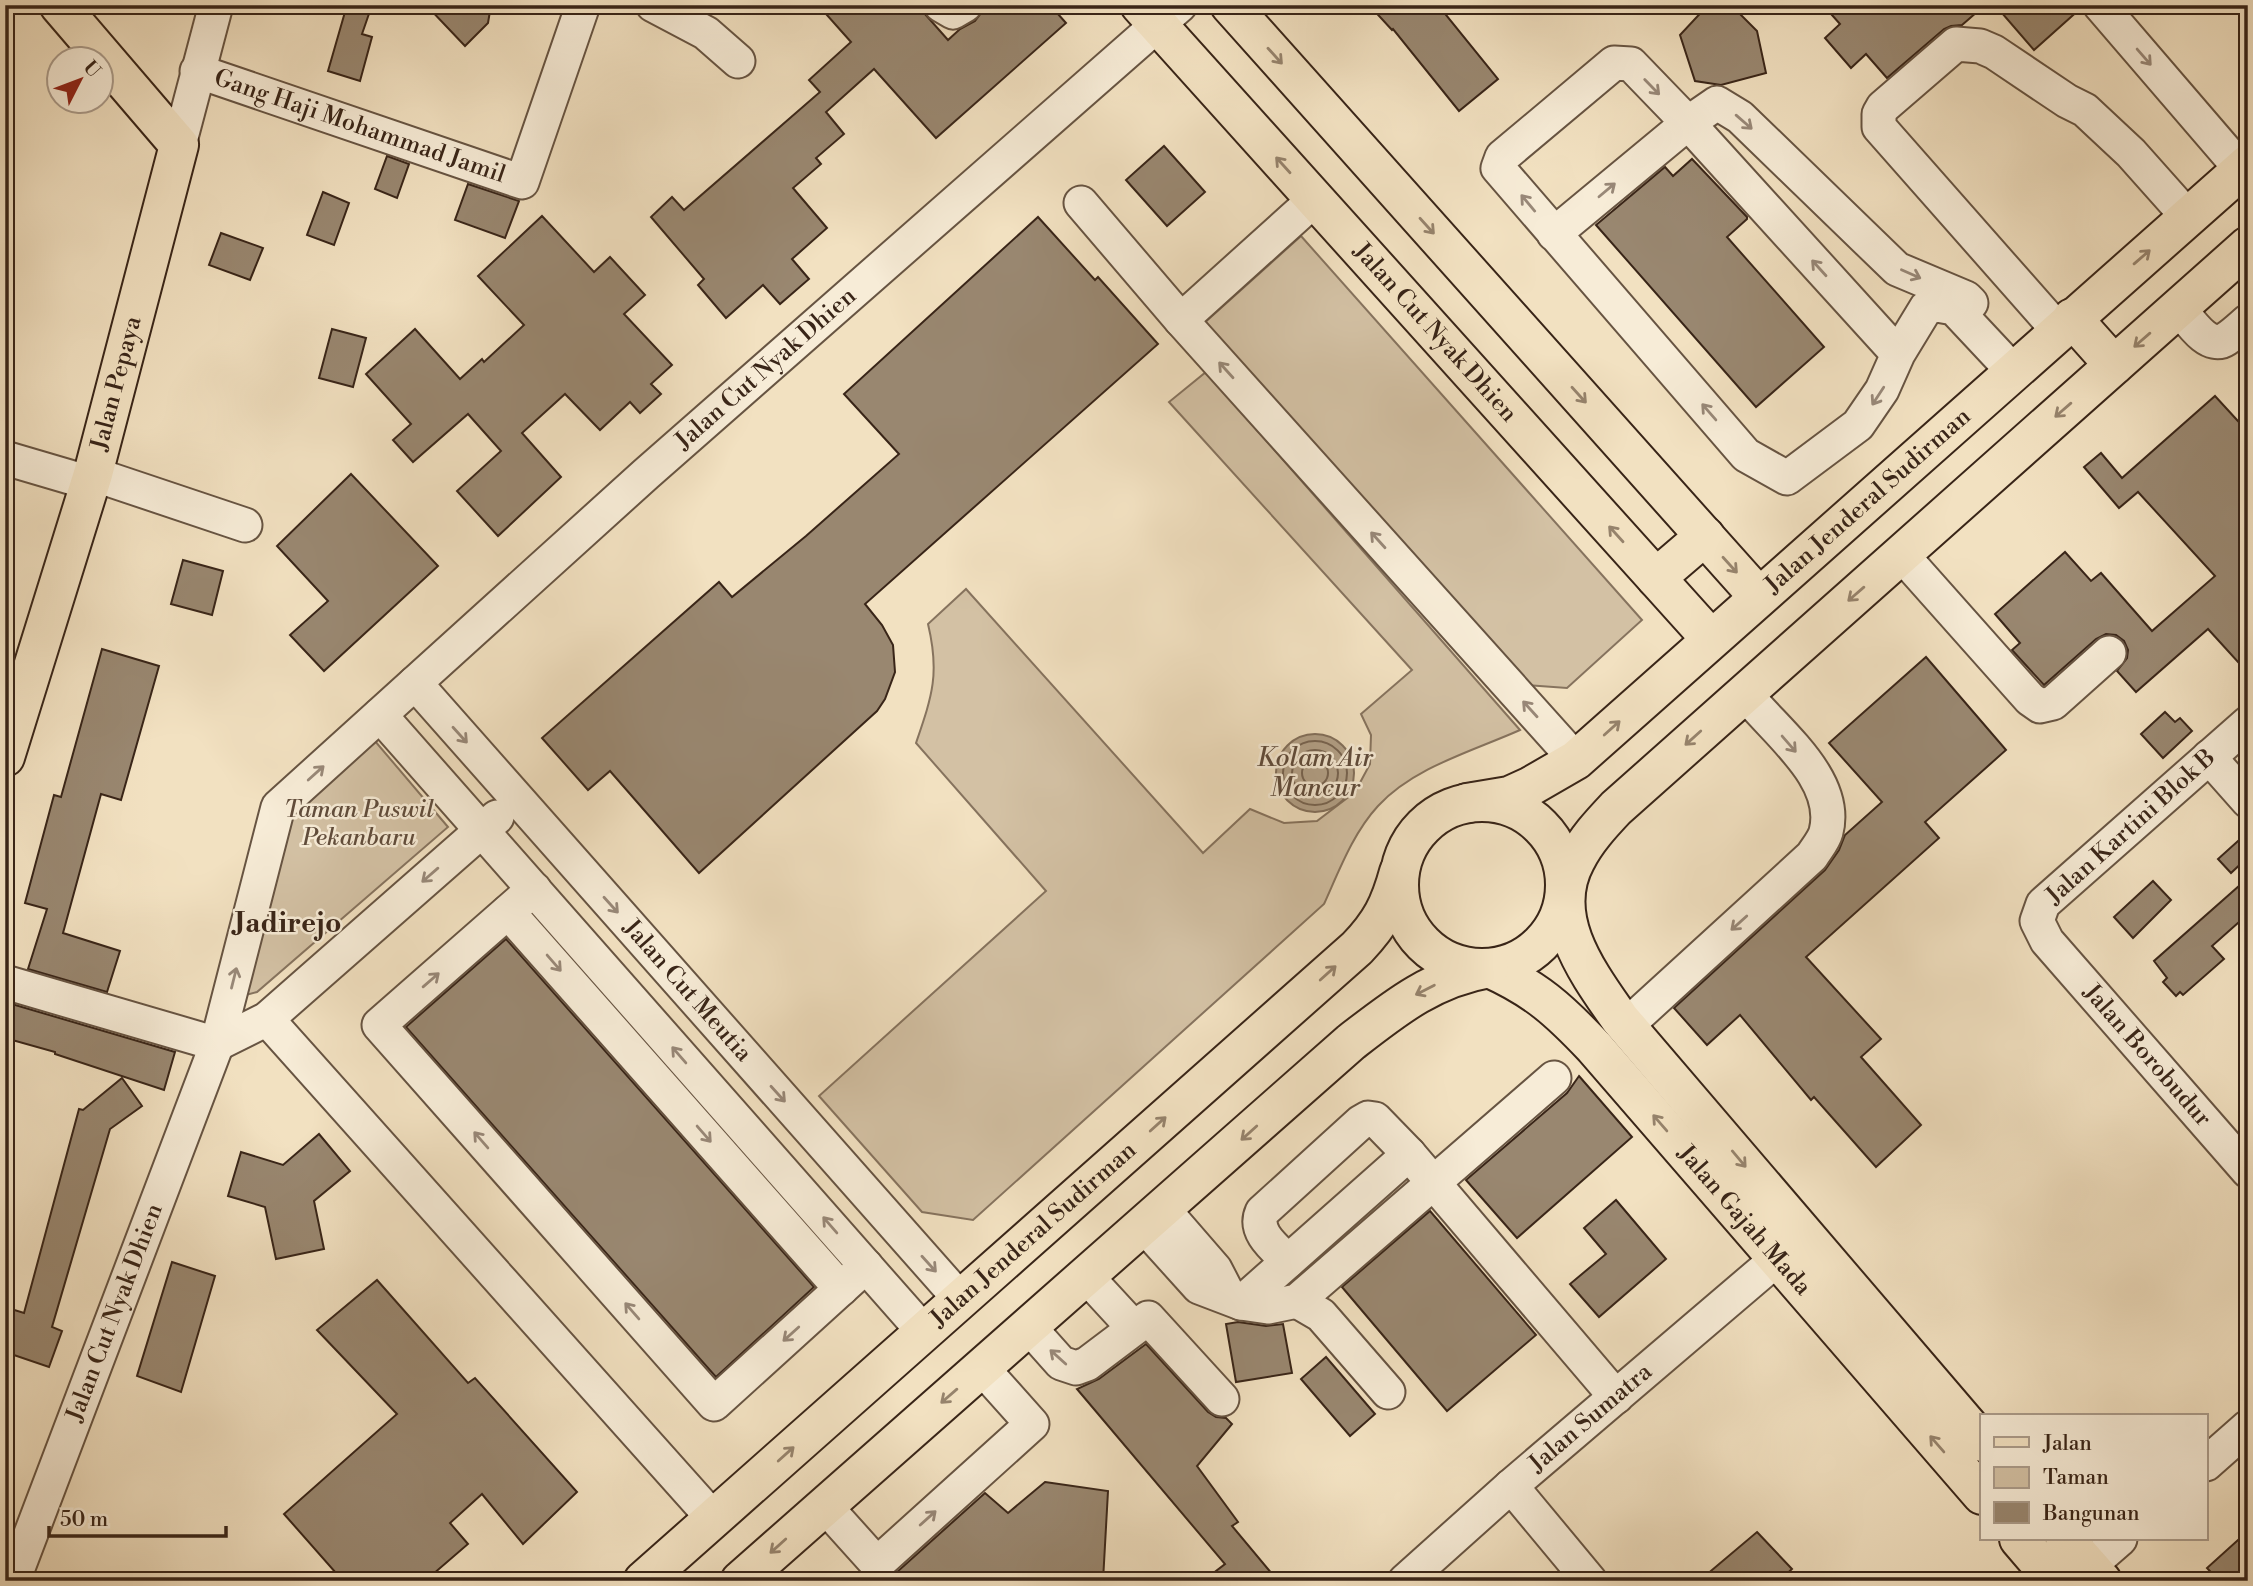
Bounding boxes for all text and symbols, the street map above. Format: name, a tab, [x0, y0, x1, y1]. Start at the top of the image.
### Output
north arrow	[46, 46, 116, 116]
one-way arrow	[1267, 47, 1283, 65]
one-way arrow	[2136, 48, 2152, 66]
text: U	[78, 56, 106, 83]
street label: Gang Haji Mohammad Jamil	[210, 63, 509, 190]
one-way arrow	[1644, 78, 1661, 95]
one-way arrow	[1735, 114, 1753, 130]
one-way arrow	[1275, 156, 1291, 174]
one-way arrow	[1597, 183, 1615, 198]
one-way arrow	[1520, 195, 1536, 213]
one-way arrow	[1419, 216, 1435, 234]
street label: Jalan Cut Nyak Dhien	[1346, 236, 1524, 428]
one-way arrow	[2133, 249, 2151, 265]
one-way arrow	[1811, 259, 1827, 277]
one-way arrow	[1900, 269, 1921, 282]
street label: Jalan Cut Nyak Dhien	[668, 281, 862, 457]
street label: Jalan Pepaya	[85, 312, 149, 455]
one-way arrow	[2133, 332, 2151, 348]
one-way arrow	[1218, 361, 1234, 379]
one-way arrow	[1870, 385, 1884, 405]
one-way arrow	[1570, 386, 1587, 403]
street label: Jalan Jenderal Sudirman	[1758, 402, 1977, 601]
one-way arrow	[2054, 402, 2072, 418]
one-way arrow	[1701, 404, 1717, 422]
one-way arrow	[1608, 525, 1624, 543]
one-way arrow	[1370, 531, 1386, 549]
one-way arrow	[1722, 555, 1738, 573]
one-way arrow	[1847, 586, 1865, 602]
one-way arrow	[1522, 700, 1538, 718]
one-way arrow	[1603, 719, 1620, 736]
one-way arrow	[452, 725, 468, 743]
one-way arrow	[1684, 730, 1702, 746]
one-way arrow	[1781, 735, 1797, 753]
water label: Kolam Air Mancur	[1257, 742, 1374, 804]
street label: Jalan Kartini Blok B	[2039, 743, 2222, 912]
one-way arrow	[307, 765, 325, 781]
park label: Taman Puswil Pekanbaru	[284, 795, 434, 853]
one-way arrow	[421, 867, 439, 883]
one-way arrow	[603, 896, 619, 914]
district label: Jadirejo	[231, 906, 341, 941]
street label: Jalan Cut Meutia	[616, 913, 759, 1069]
one-way arrow	[1730, 915, 1748, 931]
one-way arrow	[545, 954, 562, 971]
one-way arrow	[1319, 965, 1337, 981]
one-way arrow	[228, 967, 241, 990]
one-way arrow	[422, 972, 440, 988]
street label: Jalan Borobudur	[2076, 977, 2218, 1133]
one-way arrow	[1415, 983, 1436, 997]
one-way arrow	[671, 1046, 687, 1064]
one-way arrow	[770, 1084, 786, 1102]
one-way arrow	[1652, 1115, 1668, 1133]
one-way arrow	[1149, 1116, 1167, 1132]
one-way arrow	[696, 1124, 712, 1142]
one-way arrow	[1240, 1125, 1258, 1141]
one-way arrow	[473, 1131, 489, 1149]
street label: Jalan Jenderal Sudirman	[924, 1136, 1143, 1335]
street label: Jalan Gajah Mada	[1670, 1138, 1818, 1302]
one-way arrow	[1731, 1149, 1747, 1167]
street label: Jalan Cut Nyak Dhien	[60, 1199, 170, 1427]
one-way arrow	[822, 1216, 838, 1234]
one-way arrow	[921, 1255, 937, 1273]
one-way arrow	[624, 1302, 640, 1320]
one-way arrow	[783, 1326, 800, 1343]
one-way arrow	[1049, 1349, 1067, 1365]
street label: Jalan Sumatra	[1522, 1357, 1659, 1480]
one-way arrow	[940, 1387, 958, 1403]
legend	[1980, 1414, 2208, 1540]
text: Jalan	[2042, 1431, 2092, 1457]
one-way arrow	[1929, 1435, 1945, 1453]
one-way arrow	[776, 1446, 794, 1462]
text: Taman	[2043, 1465, 2109, 1491]
scale bar	[49, 1495, 226, 1539]
text: Bangunan	[2042, 1501, 2140, 1527]
text: 50 m	[60, 1507, 108, 1533]
one-way arrow	[918, 1511, 936, 1527]
one-way arrow	[769, 1538, 787, 1554]

